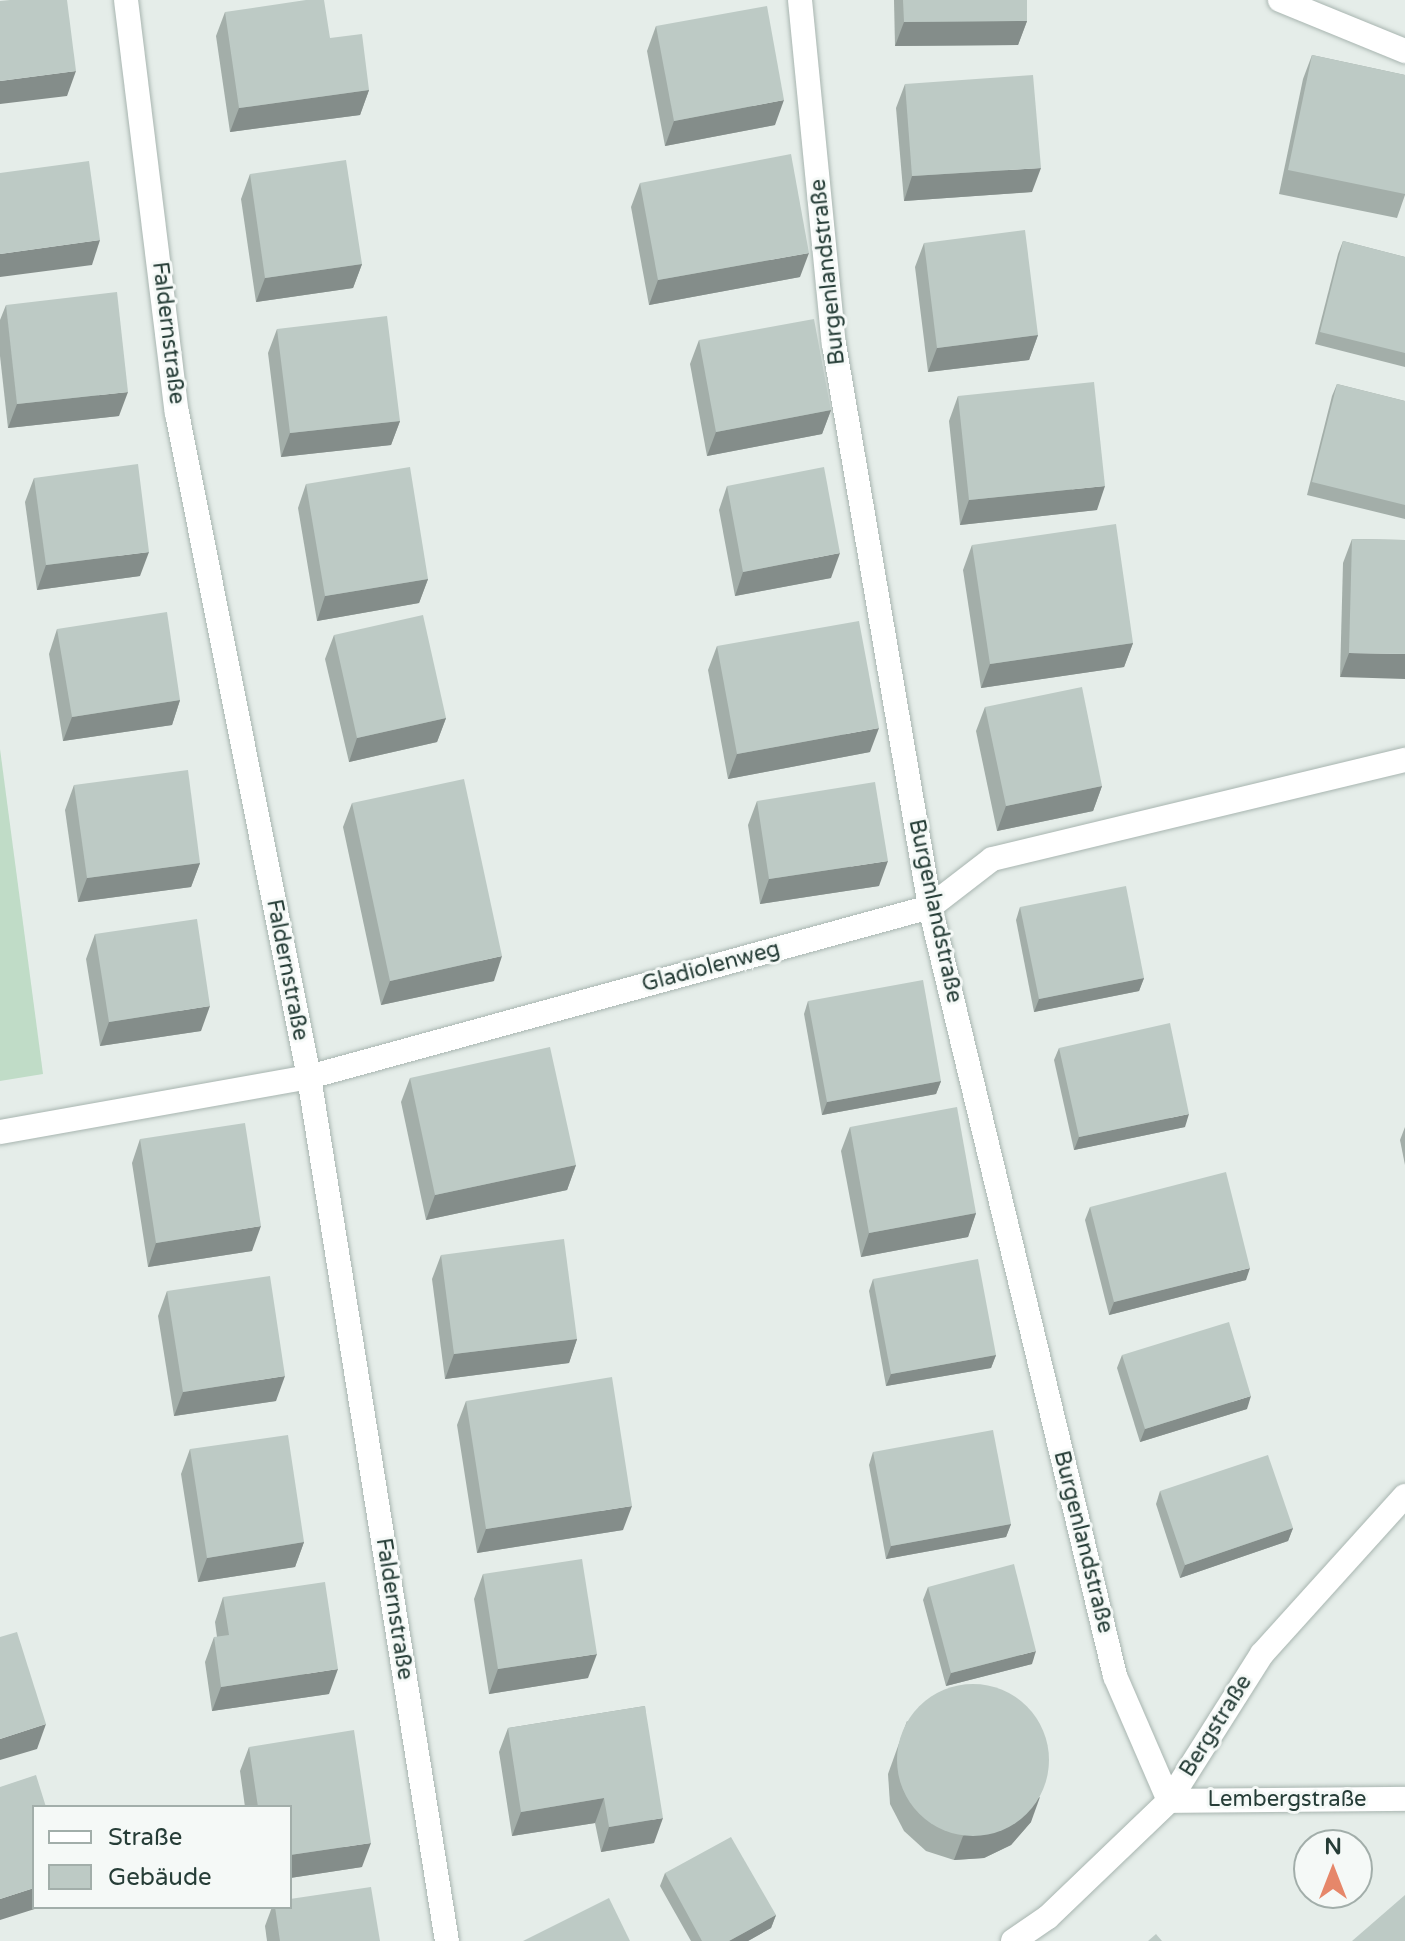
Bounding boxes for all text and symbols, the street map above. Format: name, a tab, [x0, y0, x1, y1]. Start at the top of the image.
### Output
street label: Burgenlandstraße	[805, 178, 851, 366]
street label: Faldernstraße	[146, 260, 190, 406]
street label: Burgenlandstraße	[903, 817, 967, 1005]
street label: Faldernstraße	[260, 897, 314, 1043]
street label: Gladiolenweg	[639, 936, 783, 998]
street label: Burgenlandstraße	[1048, 1448, 1118, 1636]
street label: Faldernstraße	[370, 1536, 418, 1682]
street label: Bergstraße	[1174, 1670, 1258, 1782]
street label: Lembergstraße	[1207, 1787, 1367, 1813]
legend	[32, 1805, 292, 1909]
text: Straße	[108, 1823, 182, 1852]
north arrow	[1293, 1829, 1373, 1909]
text: N	[1324, 1834, 1342, 1860]
text: Gebäude	[108, 1863, 212, 1892]

